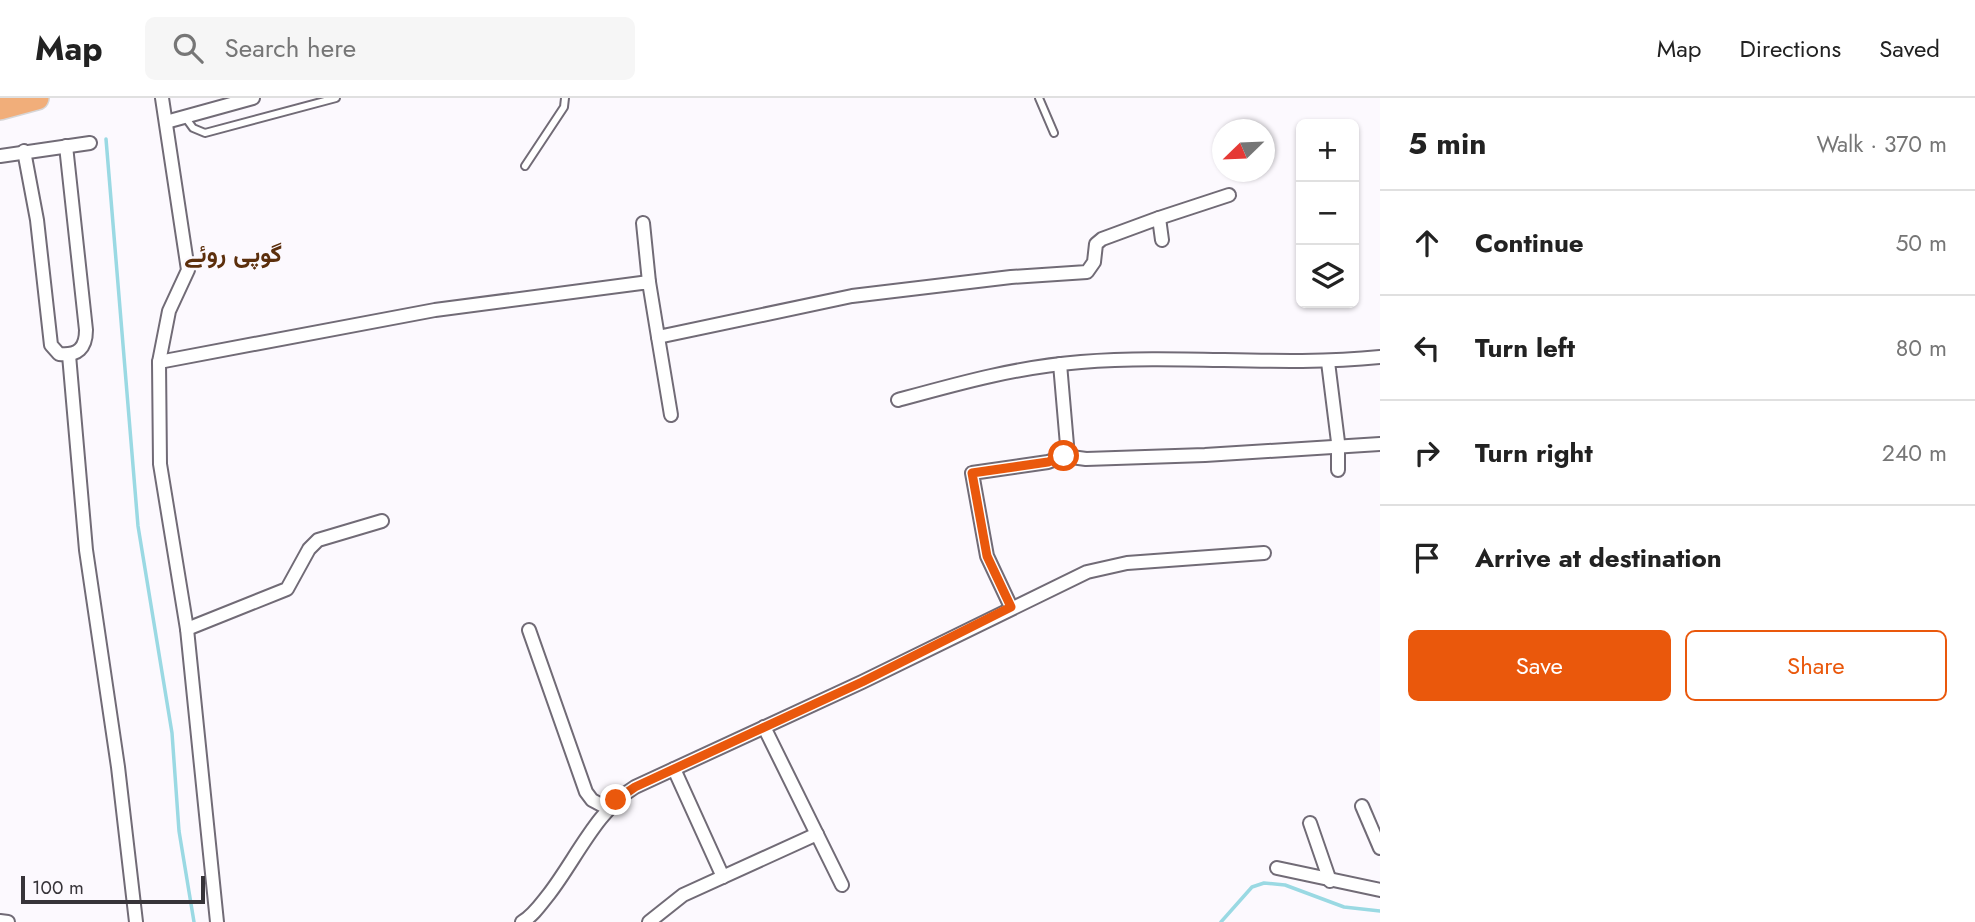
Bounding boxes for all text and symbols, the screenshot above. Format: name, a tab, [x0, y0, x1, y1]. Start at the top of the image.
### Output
search box	[145, 17, 635, 80]
text: Map	[35, 25, 103, 72]
icon: search	[169, 29, 207, 67]
text: Search here	[225, 29, 356, 67]
text: Map	[1657, 31, 1702, 66]
text: Directions	[1740, 31, 1841, 66]
text: Saved	[1879, 31, 1940, 66]
north arrow	[1212, 119, 1275, 182]
map controls	[1296, 119, 1359, 308]
button: +	[1296, 119, 1359, 182]
text: 5 min	[1408, 122, 1486, 165]
text: Walk · 370 m	[1816, 127, 1947, 161]
button: −	[1296, 182, 1359, 245]
icon: ahead	[1408, 224, 1446, 262]
text: Continue	[1475, 224, 1584, 262]
text: 50 m	[1895, 226, 1947, 260]
district label: گوپی روئے	[184, 236, 282, 271]
button: layers	[1296, 245, 1359, 308]
icon: left	[1408, 329, 1446, 367]
text: Turn left	[1475, 329, 1575, 367]
text: 80 m	[1896, 331, 1947, 365]
icon: right	[1408, 434, 1446, 472]
text: Turn right	[1475, 434, 1593, 472]
text: 240 m	[1882, 436, 1947, 470]
route start	[1048, 440, 1079, 471]
icon: arrive	[1408, 539, 1446, 577]
text: Arrive at destination	[1475, 539, 1722, 577]
button: Save	[1408, 630, 1671, 701]
button: Share	[1685, 630, 1947, 701]
route end	[600, 784, 631, 815]
scale bar	[21, 873, 205, 905]
text: 100 m	[32, 874, 84, 901]

